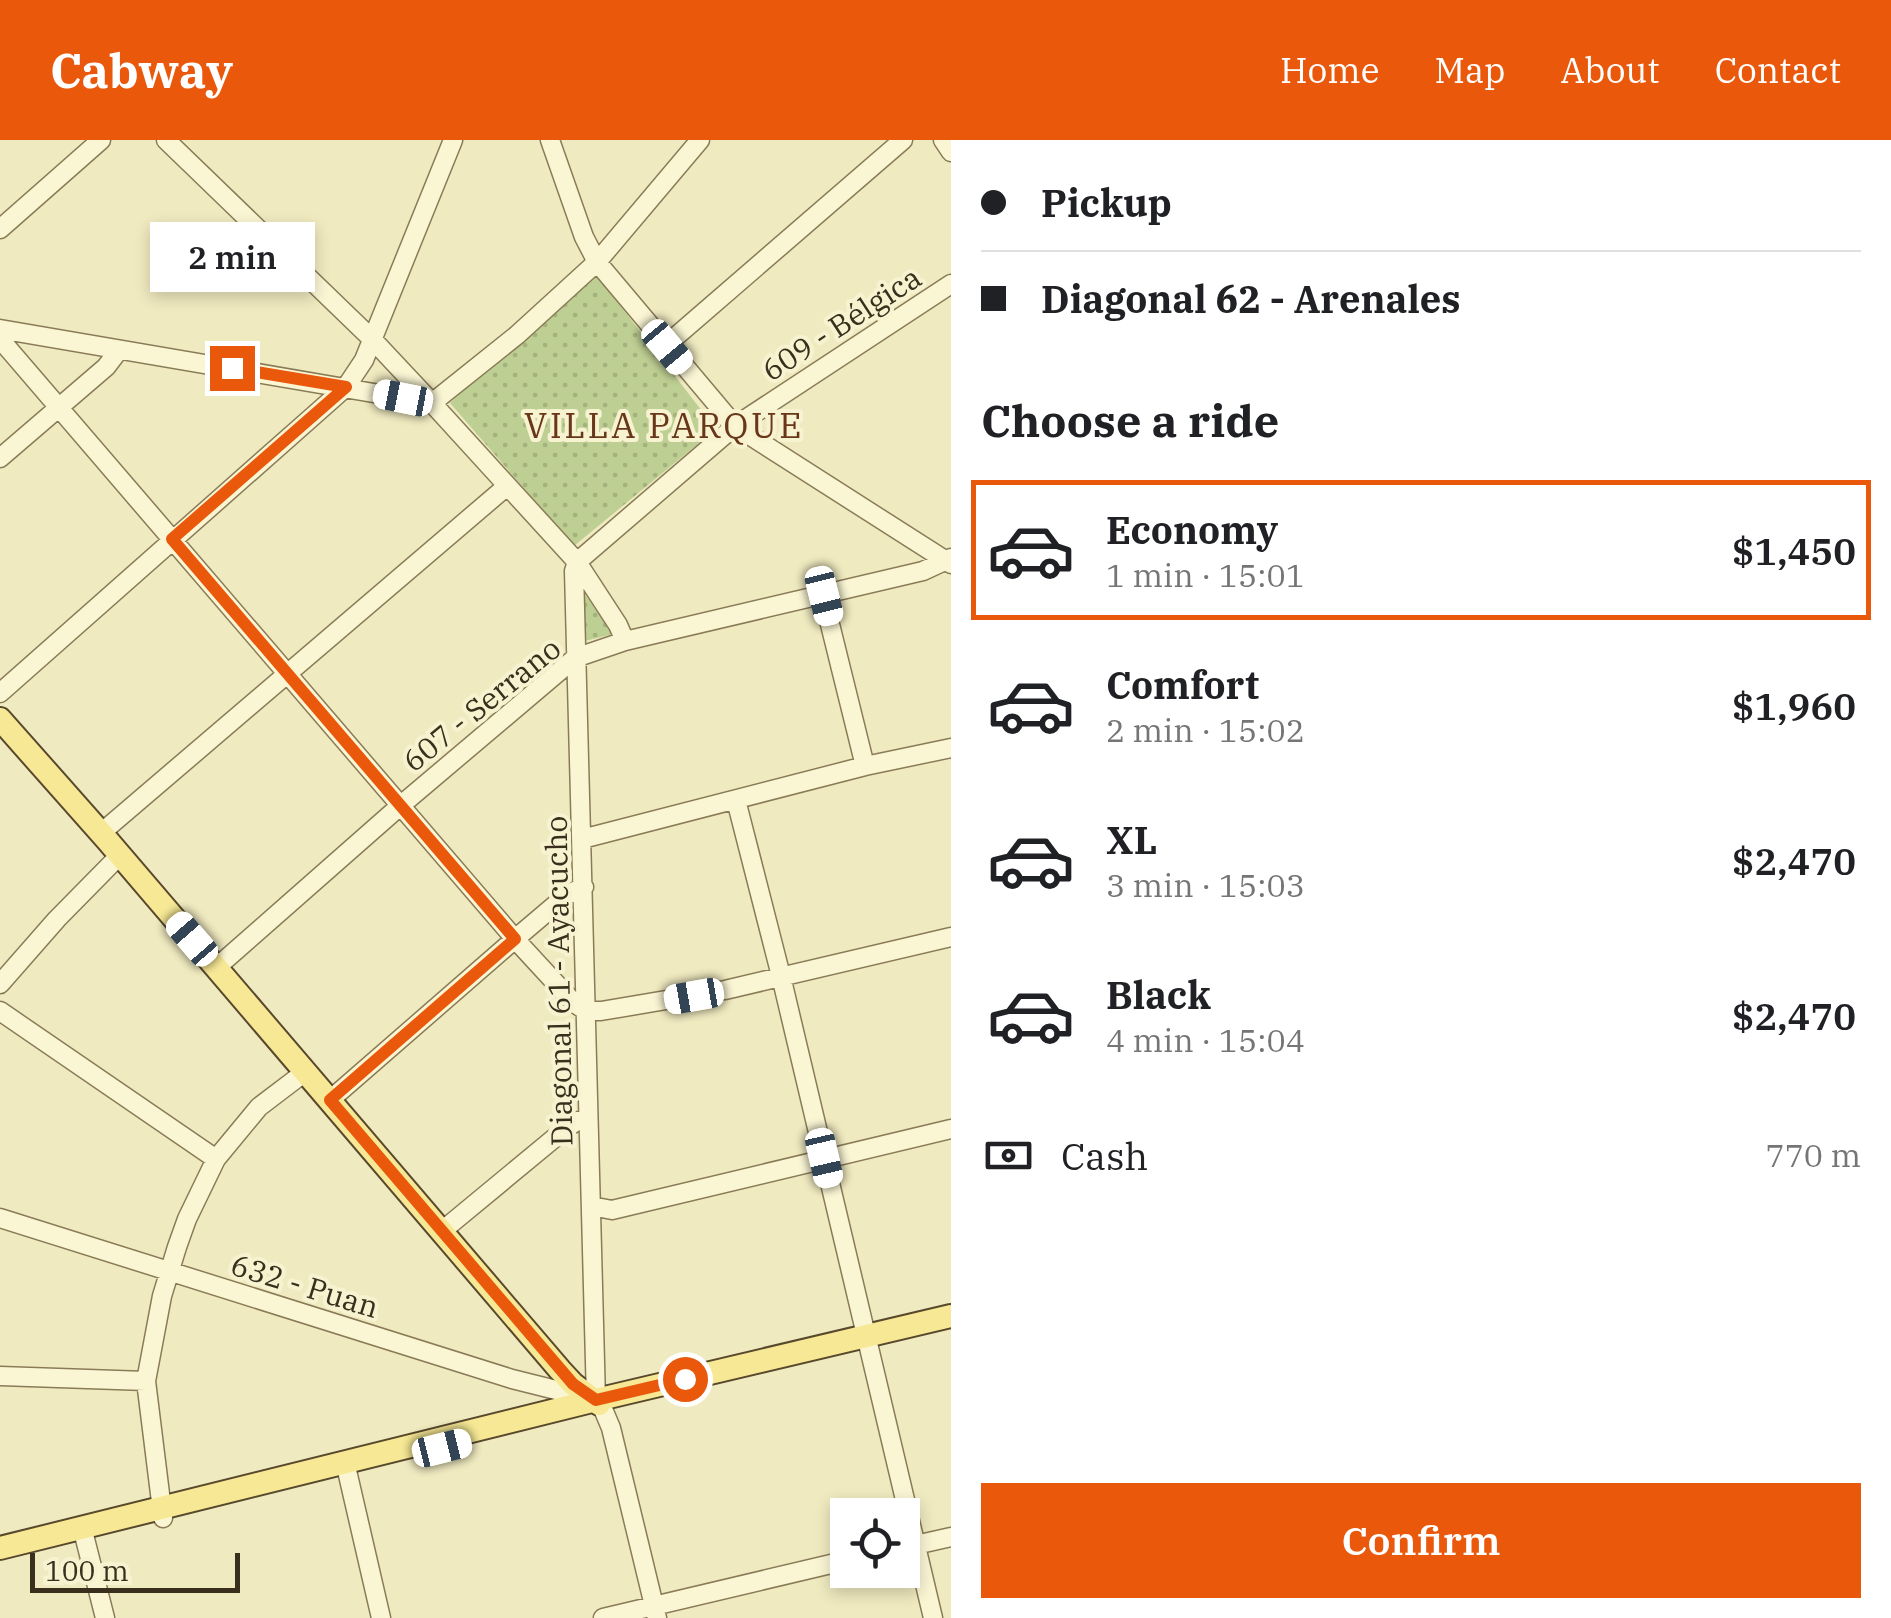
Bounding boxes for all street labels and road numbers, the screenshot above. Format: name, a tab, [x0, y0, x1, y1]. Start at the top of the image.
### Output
street label: 609 - Bélgica	[754, 257, 928, 389]
street label: 607 - Serrano	[394, 628, 568, 780]
street label: Diagonal 61 - Ayacucho	[536, 815, 580, 1147]
street label: 632 - Puan	[226, 1244, 384, 1326]

